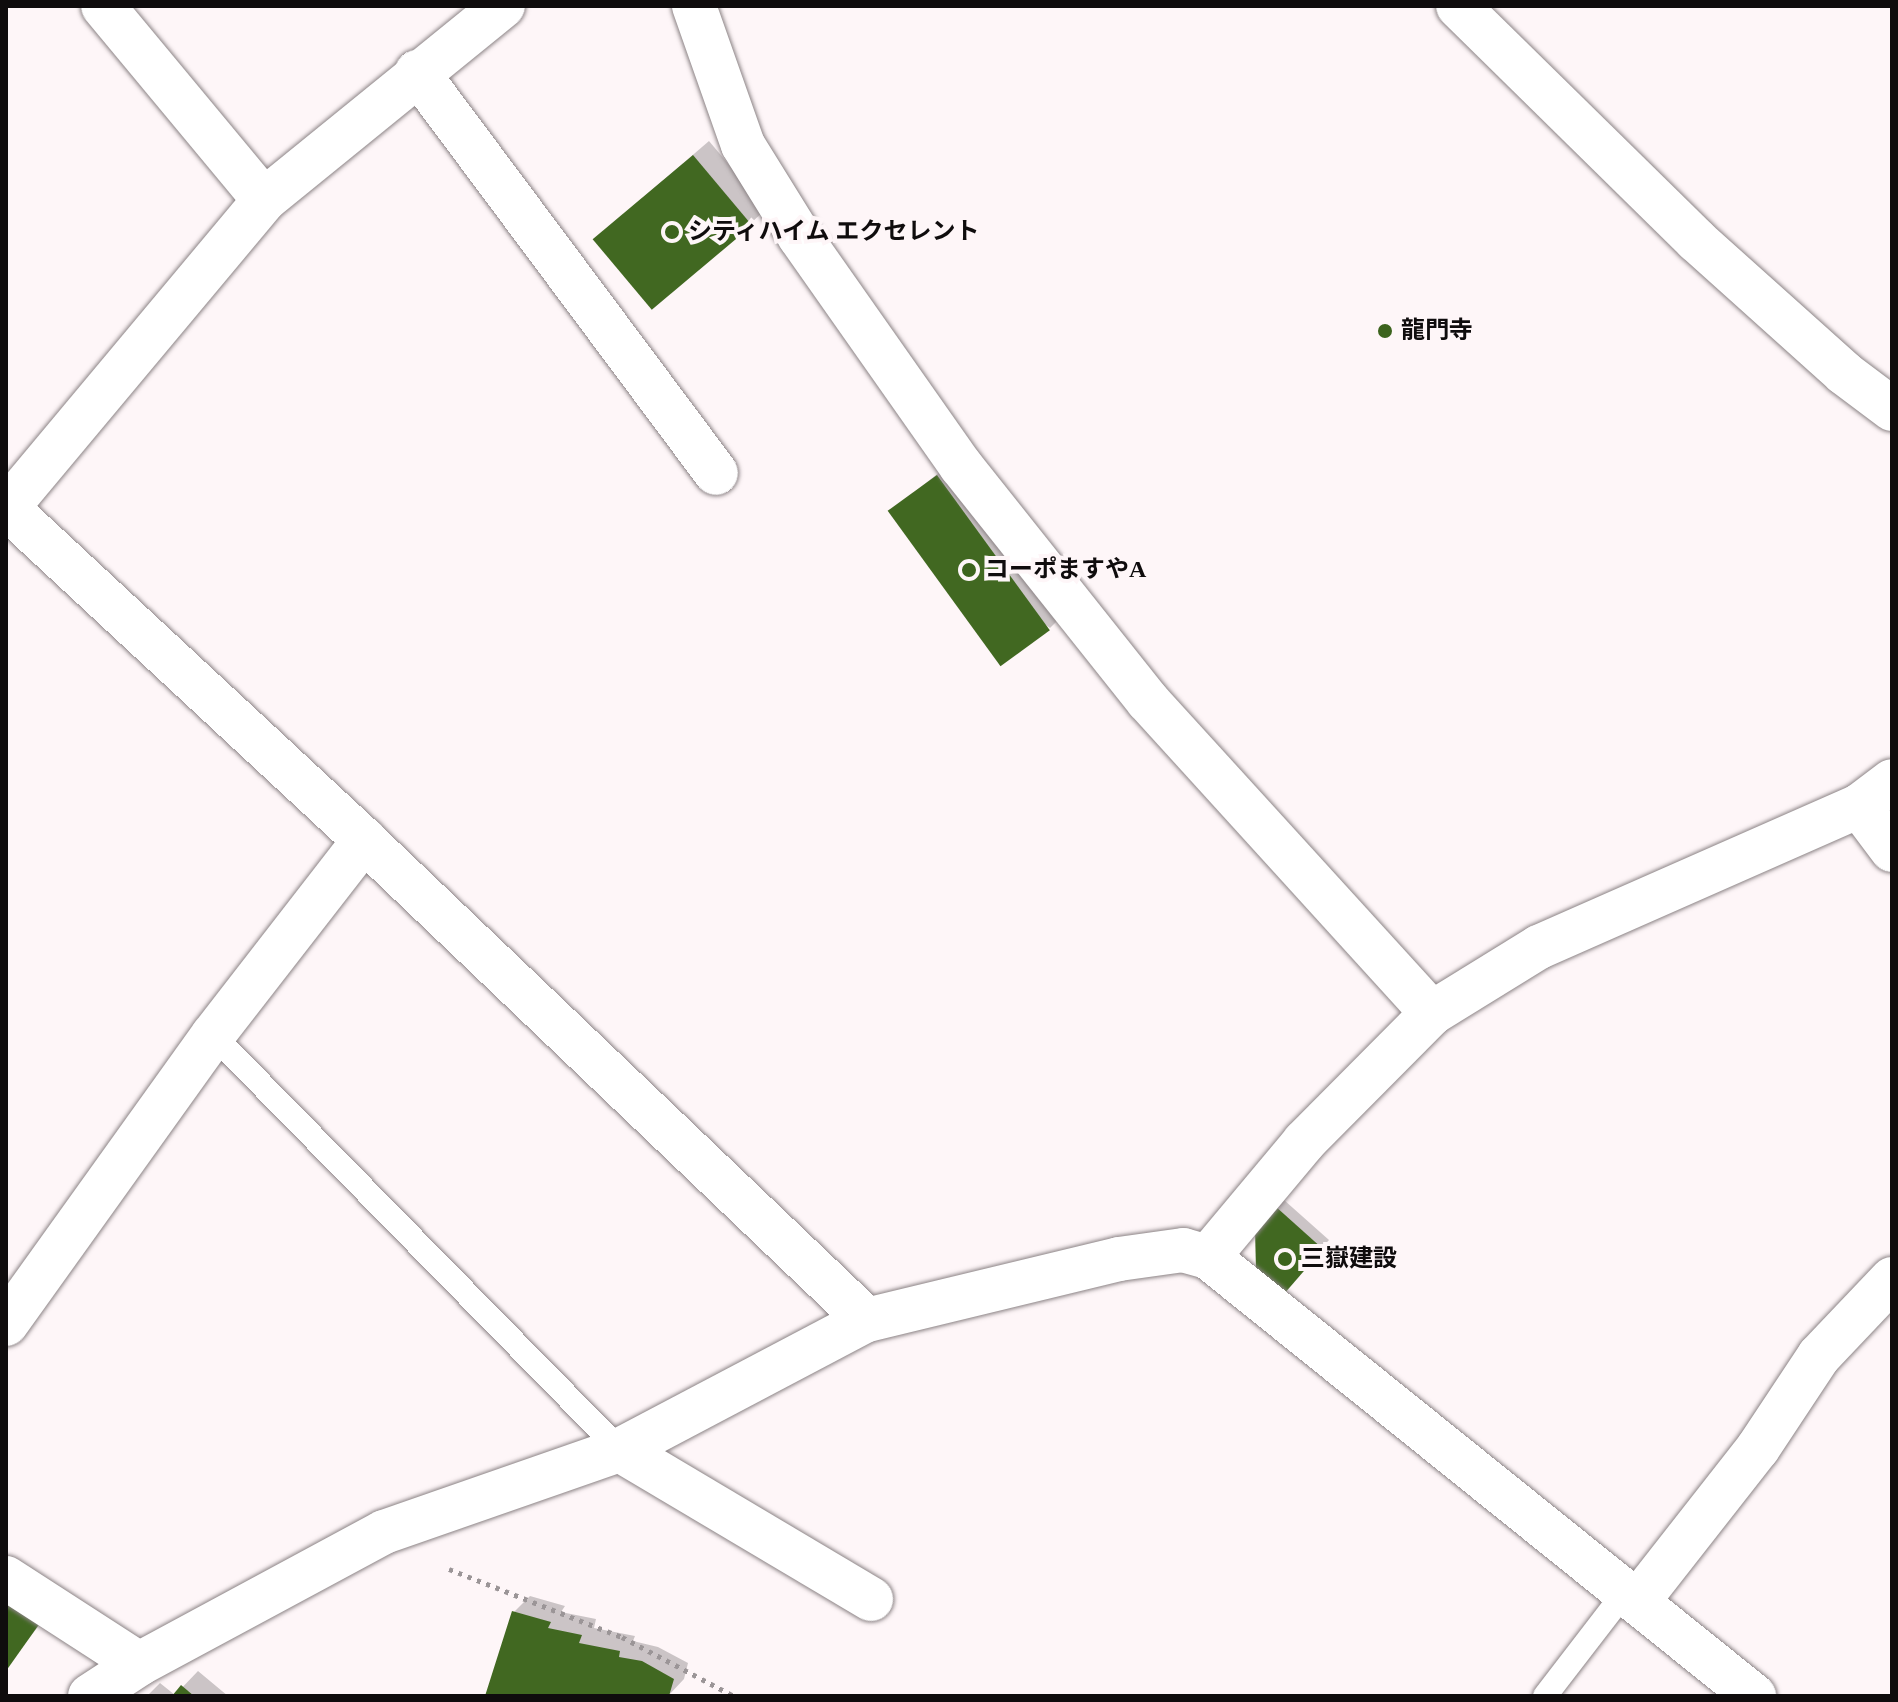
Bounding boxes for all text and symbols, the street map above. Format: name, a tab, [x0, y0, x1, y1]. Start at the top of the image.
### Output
place label: シティハイム エクセレント	[688, 218, 982, 246]
marker: シティハイム エクセレント	[663, 223, 681, 241]
place label: 龍門寺	[1401, 317, 1473, 345]
marker: 龍門寺	[1376, 322, 1394, 340]
place label: コーポますやA	[985, 556, 1146, 584]
marker: コーポますやA	[960, 561, 978, 579]
place label: 三嶽建設	[1301, 1245, 1397, 1273]
marker: 三嶽建設	[1276, 1250, 1294, 1268]

